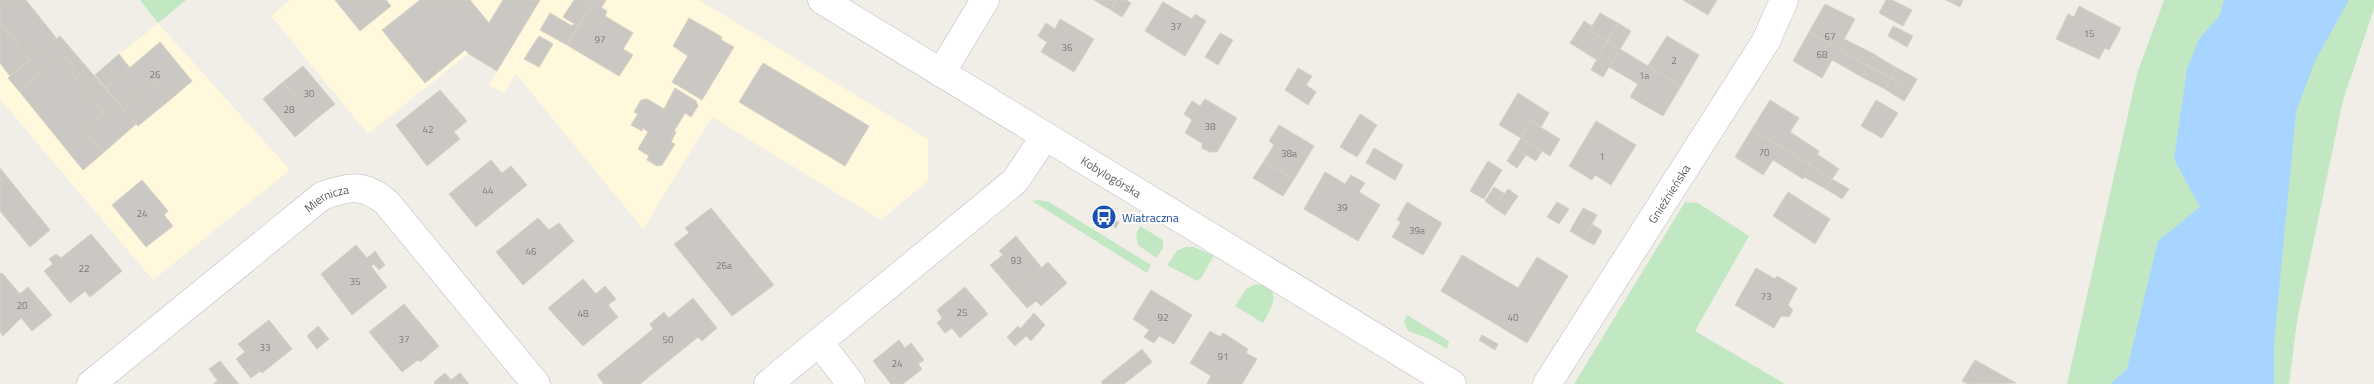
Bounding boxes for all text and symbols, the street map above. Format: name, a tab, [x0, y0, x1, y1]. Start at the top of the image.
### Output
house number: 37	[1170, 19, 1182, 34]
house number: 15	[2083, 26, 2095, 41]
house number: 67	[1824, 29, 1836, 44]
house number: 97	[594, 32, 606, 47]
house number: 36	[1061, 40, 1073, 55]
house number: 68	[1816, 47, 1828, 62]
house number: 2	[1671, 53, 1677, 68]
house number: 26	[149, 67, 161, 82]
house number: 1a	[1639, 68, 1649, 83]
house number: 30	[303, 86, 315, 101]
house number: 28	[283, 102, 295, 117]
house number: 38	[1204, 119, 1216, 134]
house number: 42	[422, 122, 434, 137]
house number: 70	[1758, 145, 1770, 160]
house number: 38a	[1281, 146, 1297, 161]
house number: 1	[1599, 149, 1605, 164]
street label: Kobylogórska	[1077, 151, 1146, 202]
street label: Gnieźnieńska	[1643, 160, 1695, 227]
street label: Miernicza	[300, 179, 350, 217]
house number: 44	[482, 183, 494, 198]
house number: 39	[1336, 200, 1348, 215]
bus stop icon: Wiatraczna	[1091, 204, 1117, 230]
house number: 24	[136, 206, 148, 221]
place label: Wiatraczna	[1122, 208, 1179, 227]
house number: 39a	[1409, 223, 1425, 238]
house number: 46	[525, 244, 537, 259]
house number: 93	[1010, 253, 1022, 268]
house number: 26a	[716, 258, 732, 273]
house number: 22	[78, 261, 90, 276]
house number: 35	[349, 274, 361, 289]
house number: 73	[1760, 289, 1772, 304]
house number: 20	[16, 298, 28, 313]
house number: 25	[956, 305, 968, 320]
house number: 48	[577, 306, 589, 321]
house number: 92	[1157, 310, 1169, 325]
house number: 40	[1507, 310, 1519, 325]
house number: 37	[398, 332, 410, 347]
house number: 50	[662, 332, 674, 347]
house number: 33	[259, 340, 271, 355]
house number: 91	[1217, 349, 1229, 364]
house number: 24	[891, 356, 903, 371]

